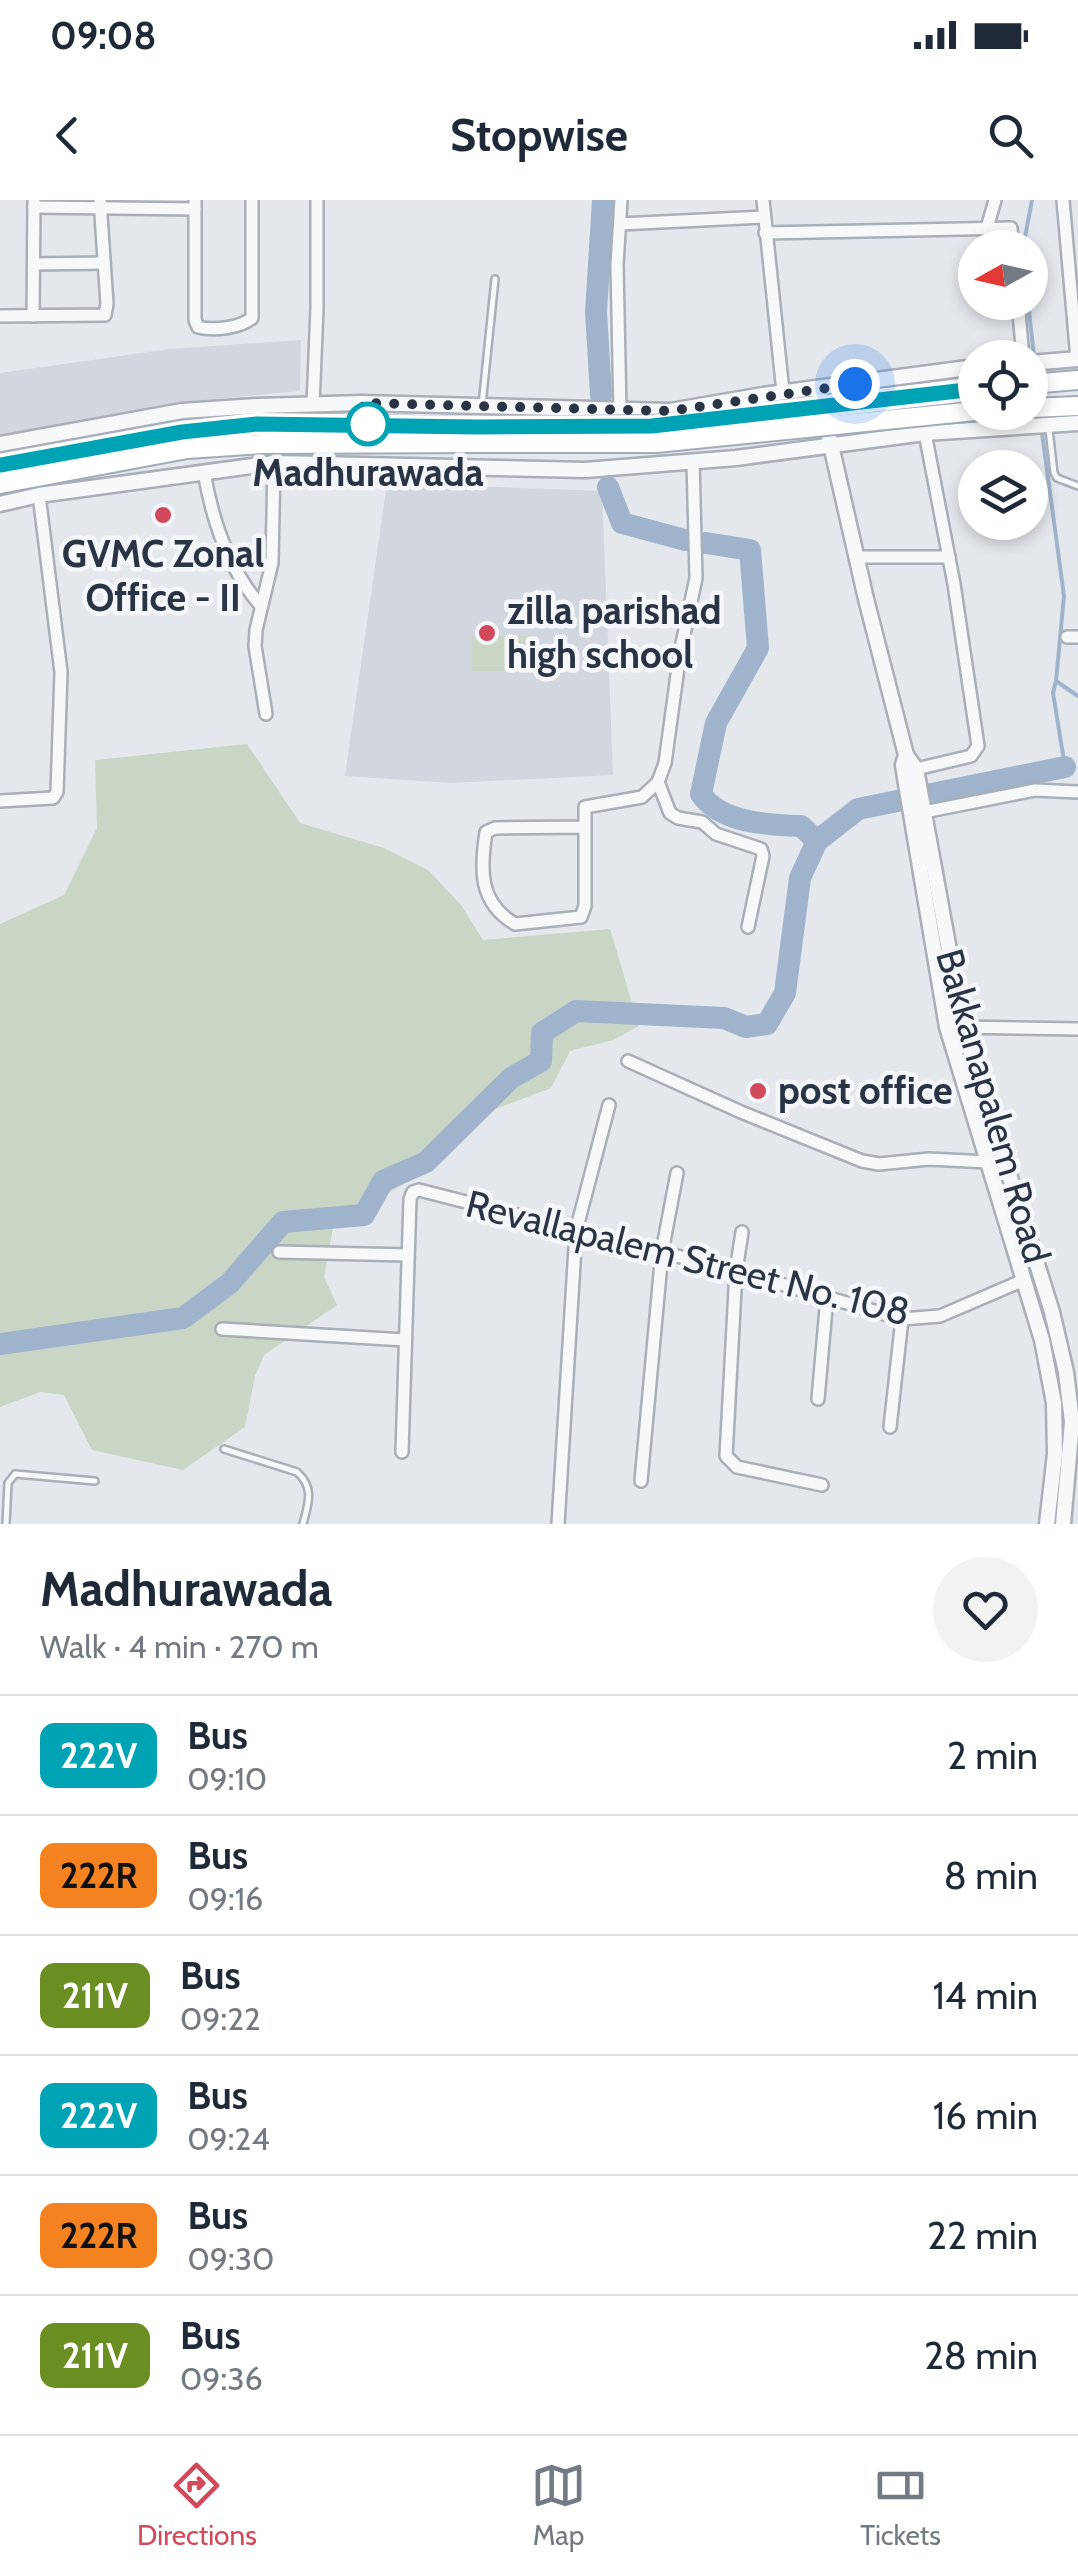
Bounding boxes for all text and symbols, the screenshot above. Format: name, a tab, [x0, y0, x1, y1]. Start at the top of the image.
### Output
text: 09:08	[50, 12, 156, 59]
icon: back	[40, 108, 95, 163]
text: Stopwise	[450, 108, 628, 162]
icon: search	[983, 108, 1038, 163]
north arrow	[958, 230, 1048, 320]
map controls	[958, 230, 1048, 540]
button: locate	[958, 340, 1048, 430]
your location	[830, 359, 880, 409]
marker: Madhurawada	[347, 403, 389, 445]
place label: Madhurawada	[252, 449, 484, 496]
button: layers	[958, 450, 1048, 540]
marker: GVMC Zonal Office - II	[152, 504, 174, 526]
place label: GVMC Zonal Office - II	[62, 530, 264, 621]
place label: zilla parishad high school	[507, 587, 721, 678]
marker: zilla parishad high school	[476, 622, 498, 644]
street label: Bakkanapalem Road	[926, 943, 1061, 1268]
place label: post office	[778, 1067, 953, 1114]
marker: post office	[747, 1080, 769, 1102]
street label: Revallapalem Street No. 108	[461, 1180, 915, 1335]
button: heart	[933, 1557, 1038, 1662]
text: Madhurawada	[40, 1560, 332, 1618]
text: Walk · 4 min · 270 m	[40, 1627, 319, 1666]
text: Bus	[187, 1712, 248, 1759]
text: 2 min	[947, 1732, 1038, 1779]
text: 222V	[60, 1734, 137, 1777]
text: 09:10	[187, 1759, 267, 1798]
text: Bus	[187, 1832, 248, 1879]
text: 8 min	[944, 1852, 1038, 1899]
text: 222R	[60, 1854, 137, 1897]
text: 09:16	[187, 1879, 263, 1918]
text: Bus	[180, 1952, 241, 1999]
text: 14 min	[932, 1972, 1038, 2019]
text: 211V	[62, 1974, 128, 2017]
text: 09:22	[180, 1999, 261, 2038]
text: Bus	[187, 2072, 248, 2119]
text: 16 min	[933, 2092, 1038, 2139]
text: 222V	[60, 2094, 137, 2137]
text: 09:24	[187, 2119, 270, 2158]
text: Bus	[187, 2192, 248, 2239]
text: 22 min	[927, 2212, 1038, 2259]
text: 222R	[60, 2214, 137, 2257]
text: 09:30	[187, 2239, 274, 2278]
text: Bus	[180, 2312, 241, 2359]
text: 28 min	[924, 2332, 1038, 2379]
text: 211V	[62, 2334, 128, 2377]
text: 09:36	[180, 2359, 263, 2398]
tab: Directions	[137, 2458, 257, 2552]
tab: Map	[531, 2458, 586, 2552]
tab: Tickets	[860, 2458, 941, 2552]

